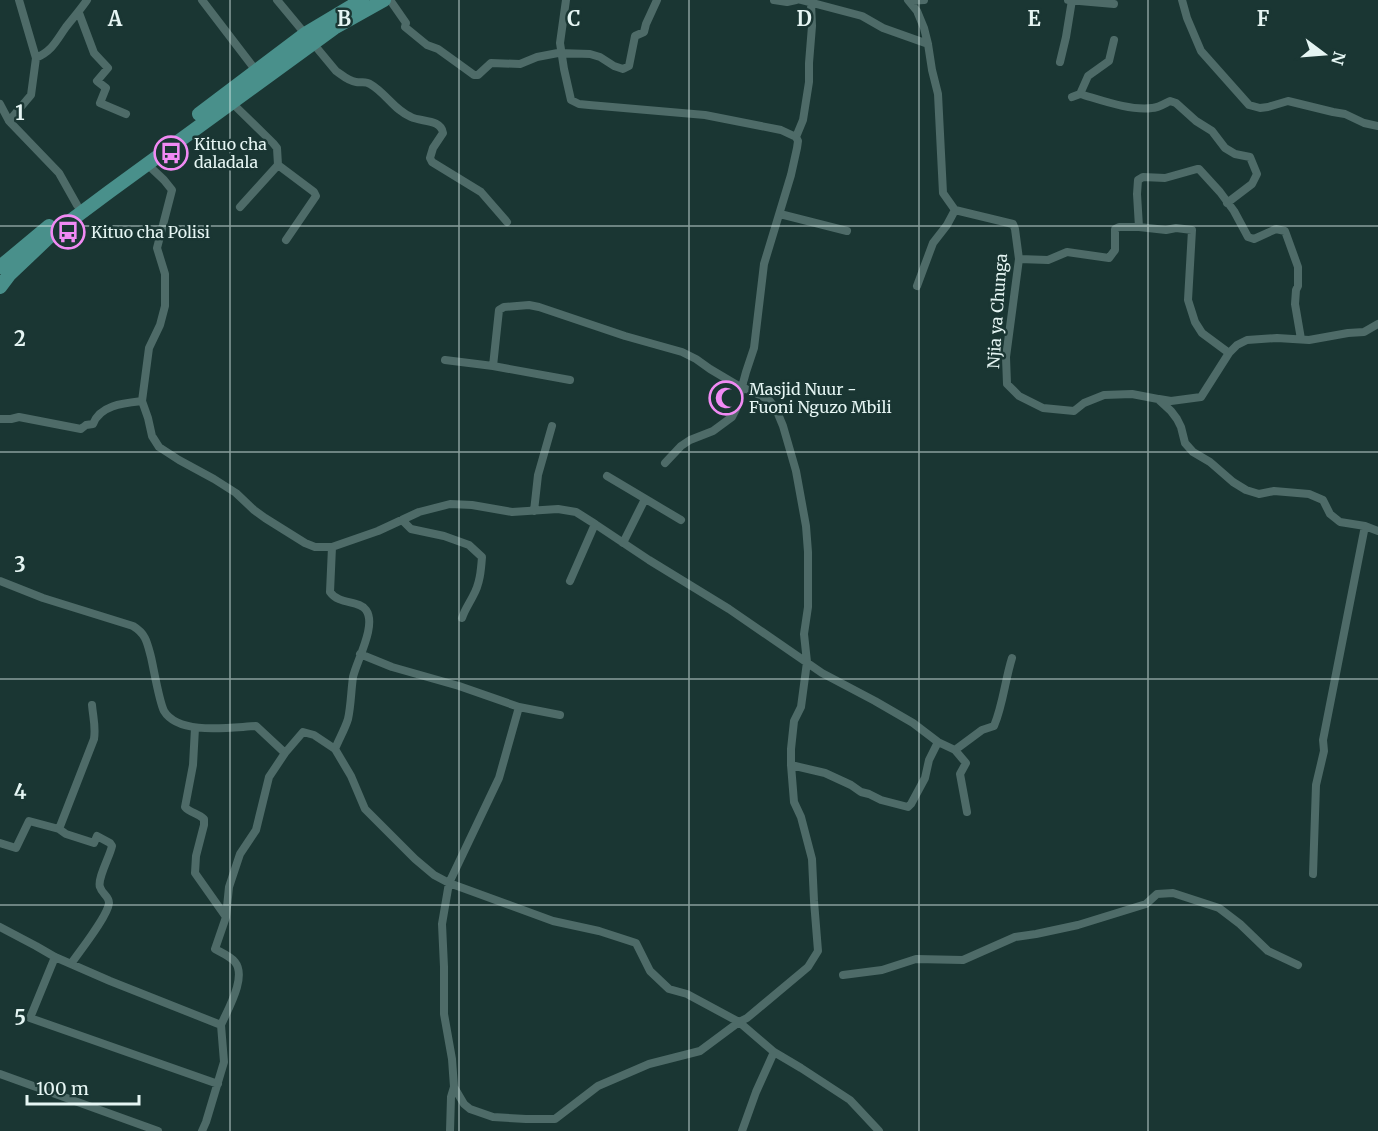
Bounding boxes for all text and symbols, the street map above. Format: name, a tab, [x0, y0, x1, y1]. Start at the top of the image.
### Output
text: A	[107, 6, 123, 31]
text: B	[337, 6, 351, 31]
text: C	[567, 6, 581, 31]
text: D	[796, 6, 812, 31]
text: E	[1027, 6, 1041, 31]
text: F	[1257, 6, 1270, 31]
north arrow	[1294, 24, 1354, 84]
text: N	[1327, 49, 1350, 67]
text: 1	[15, 100, 25, 125]
place label: Kituo cha daladala	[194, 134, 267, 172]
bus stop icon: Kituo cha daladala	[153, 135, 189, 171]
bus stop icon: Kituo cha Polisi	[50, 214, 86, 250]
place label: Kituo cha Polisi	[91, 222, 210, 242]
street label: Njia ya Chunga	[983, 252, 1011, 369]
text: 2	[14, 326, 26, 351]
place label: Masjid Nuur - Fuoni Nguzo Mbili	[749, 379, 892, 417]
mosque icon: Masjid Nuur - Fuoni Nguzo Mbili	[708, 380, 744, 416]
text: 3	[14, 552, 26, 577]
text: 4	[14, 779, 27, 804]
text: 5	[14, 1005, 26, 1030]
scale bar	[27, 1068, 140, 1106]
text: 100 m	[36, 1077, 89, 1100]

